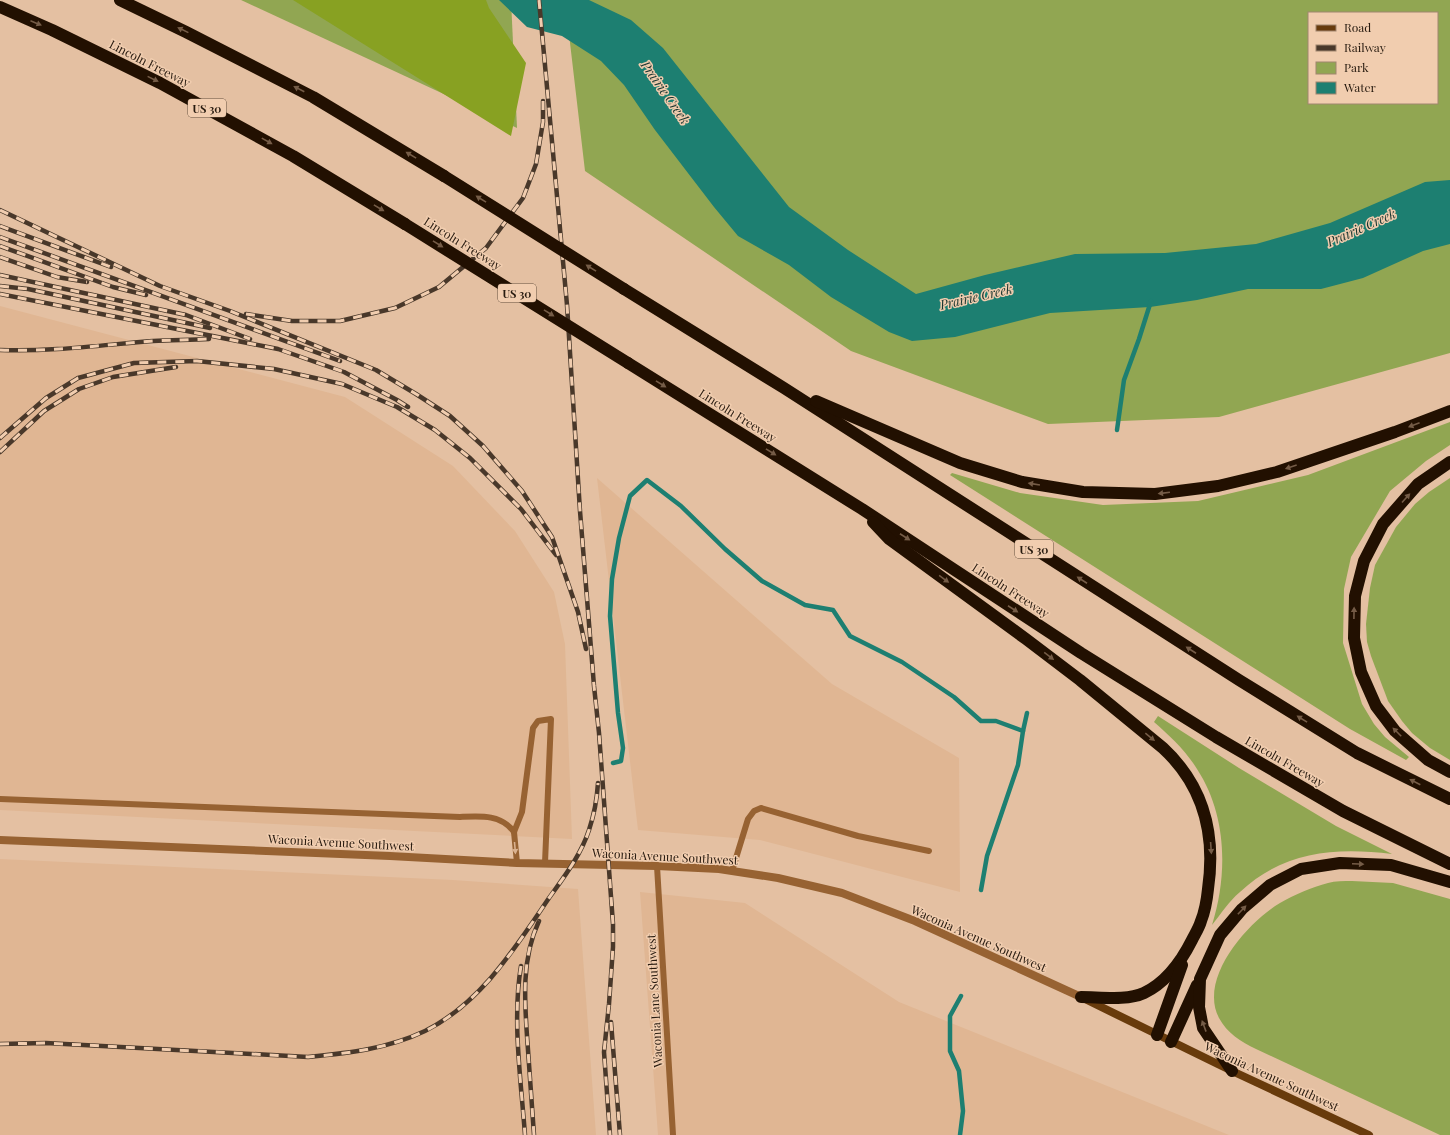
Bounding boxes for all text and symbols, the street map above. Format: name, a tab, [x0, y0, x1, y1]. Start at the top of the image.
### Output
legend	[1308, 12, 1438, 104]
text: Road	[1344, 19, 1371, 35]
one-way arrow	[30, 20, 41, 26]
one-way arrow	[177, 27, 188, 33]
street label: Lincoln Freeway	[107, 36, 193, 90]
text: Railway	[1344, 39, 1386, 55]
water label: Prairie Creek	[637, 56, 694, 127]
text: Park	[1344, 59, 1369, 75]
one-way arrow	[147, 76, 159, 82]
text: Water	[1343, 79, 1377, 95]
one-way arrow	[293, 86, 304, 92]
road number: US 30	[188, 99, 226, 117]
one-way arrow	[261, 138, 273, 145]
one-way arrow	[405, 152, 417, 159]
one-way arrow	[476, 195, 486, 203]
one-way arrow	[373, 204, 385, 211]
water label: Prairie Creek	[1323, 204, 1398, 250]
street label: Lincoln Freeway	[421, 213, 505, 273]
one-way arrow	[433, 241, 444, 248]
one-way arrow	[585, 265, 597, 272]
water label: Prairie Creek	[937, 279, 1014, 313]
road number: US 30	[498, 284, 536, 302]
one-way arrow	[543, 310, 555, 317]
one-way arrow	[655, 380, 667, 387]
street label: Lincoln Freeway	[696, 385, 780, 445]
one-way arrow	[1407, 422, 1419, 428]
one-way arrow	[766, 449, 777, 456]
one-way arrow	[1284, 464, 1296, 470]
one-way arrow	[1028, 481, 1040, 487]
one-way arrow	[1158, 489, 1170, 496]
one-way arrow	[1401, 493, 1411, 503]
one-way arrow	[900, 533, 910, 541]
road number: US 30	[1015, 540, 1053, 558]
street label: Lincoln Freeway	[969, 559, 1053, 621]
one-way arrow	[939, 575, 950, 583]
one-way arrow	[1077, 576, 1087, 584]
one-way arrow	[1008, 605, 1019, 613]
one-way arrow	[1351, 607, 1358, 619]
one-way arrow	[1186, 646, 1196, 654]
one-way arrow	[1044, 652, 1054, 660]
one-way arrow	[1296, 715, 1307, 722]
one-way arrow	[1392, 727, 1402, 737]
street label: Lincoln Freeway	[1243, 732, 1327, 790]
one-way arrow	[1145, 733, 1156, 742]
one-way arrow	[1409, 779, 1421, 785]
street label: Waconia Avenue Southwest	[266, 830, 415, 854]
one-way arrow	[512, 842, 519, 854]
one-way arrow	[1207, 842, 1214, 854]
street label: Waconia Avenue Southwest	[590, 844, 739, 868]
one-way arrow	[1352, 860, 1364, 867]
street label: Waconia Avenue Southwest	[908, 901, 1050, 975]
one-way arrow	[1237, 905, 1247, 915]
street label: Waconia Lane Southwest	[642, 933, 666, 1069]
one-way arrow	[1201, 1020, 1207, 1032]
street label: Waconia Avenue Southwest	[1201, 1037, 1342, 1114]

